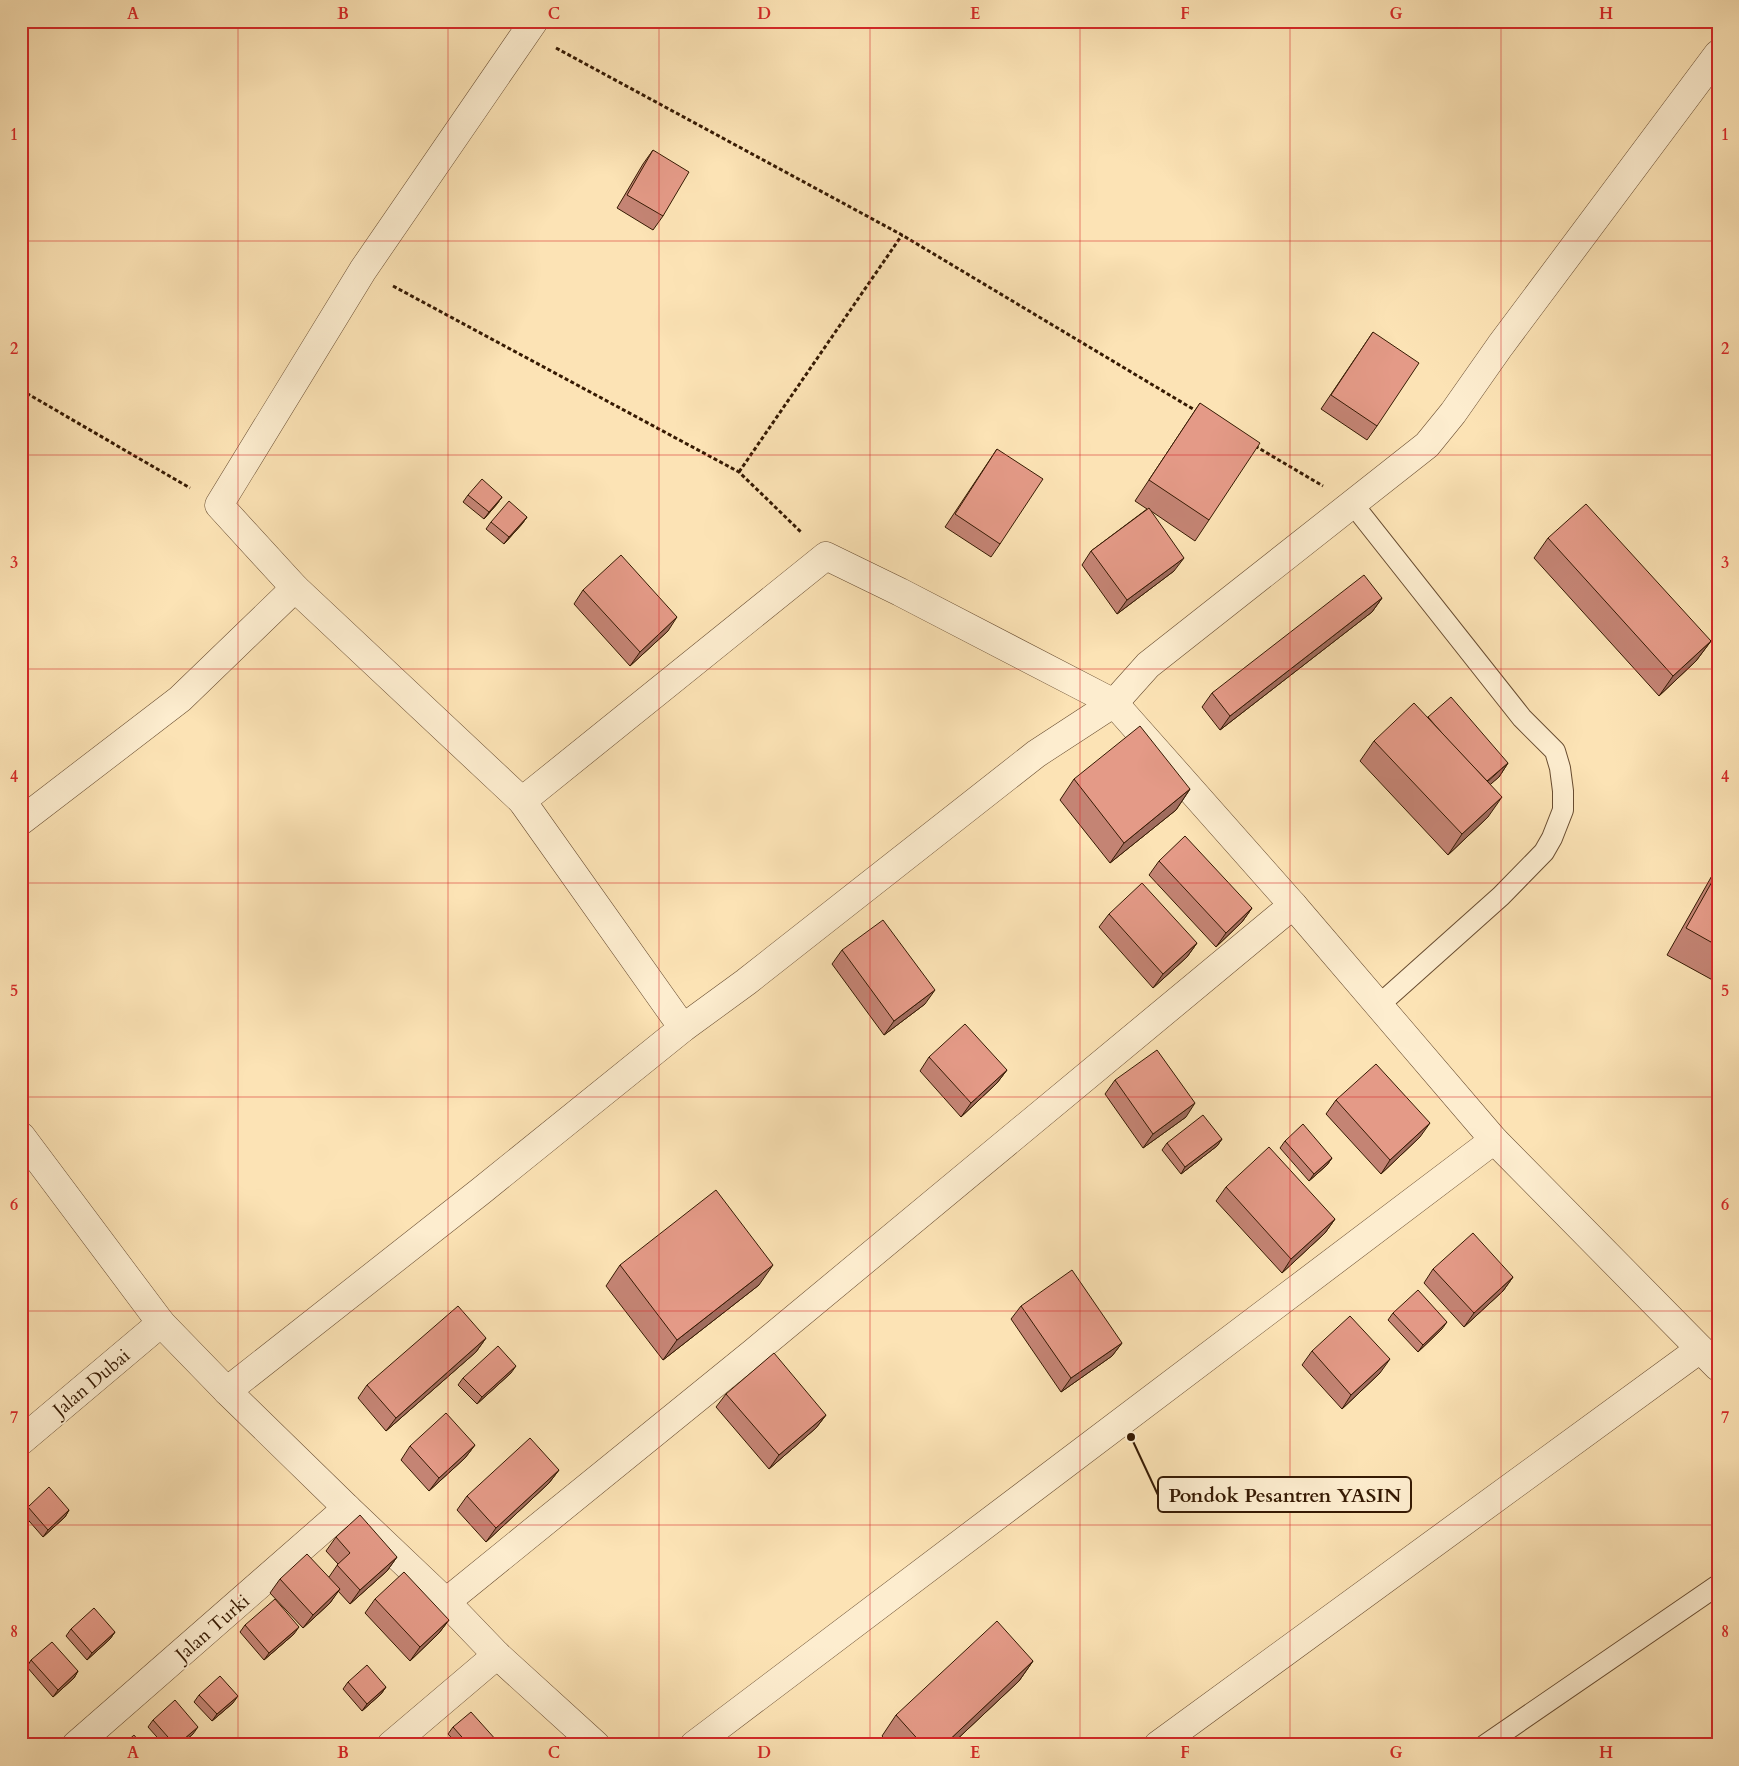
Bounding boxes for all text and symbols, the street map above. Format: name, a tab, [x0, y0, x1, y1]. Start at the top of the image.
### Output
text: A	[127, 3, 139, 25]
text: B	[337, 3, 349, 25]
text: C	[548, 3, 560, 25]
text: D	[757, 3, 771, 25]
text: E	[970, 3, 980, 25]
text: F	[1180, 3, 1190, 25]
text: G	[1389, 3, 1403, 25]
text: H	[1599, 3, 1613, 25]
text: 1	[10, 124, 18, 146]
text: 1	[1721, 124, 1729, 146]
text: 2	[10, 338, 18, 360]
text: 2	[1721, 338, 1729, 360]
text: 3	[10, 552, 18, 574]
text: 3	[1721, 552, 1729, 574]
text: 4	[10, 766, 18, 788]
text: 4	[1721, 766, 1729, 788]
text: 5	[10, 980, 18, 1002]
text: 5	[1721, 980, 1729, 1002]
text: 6	[10, 1194, 18, 1216]
text: 6	[1721, 1194, 1729, 1216]
street label: Jalan Dubai	[45, 1343, 136, 1425]
text: 7	[10, 1407, 18, 1429]
text: 7	[1721, 1407, 1729, 1429]
callout: Pondok Pesantren YASIN	[1158, 1477, 1411, 1512]
text: Pondok Pesantren YASIN	[1169, 1482, 1402, 1509]
street label: Jalan Turki	[168, 1588, 255, 1669]
text: 8	[10, 1621, 18, 1643]
text: 8	[1721, 1621, 1729, 1643]
text: A	[127, 1742, 139, 1764]
text: B	[337, 1742, 349, 1764]
text: C	[548, 1742, 560, 1764]
text: D	[757, 1742, 771, 1764]
text: E	[970, 1742, 980, 1764]
text: F	[1180, 1742, 1190, 1764]
text: G	[1389, 1742, 1403, 1764]
text: H	[1599, 1742, 1613, 1764]

